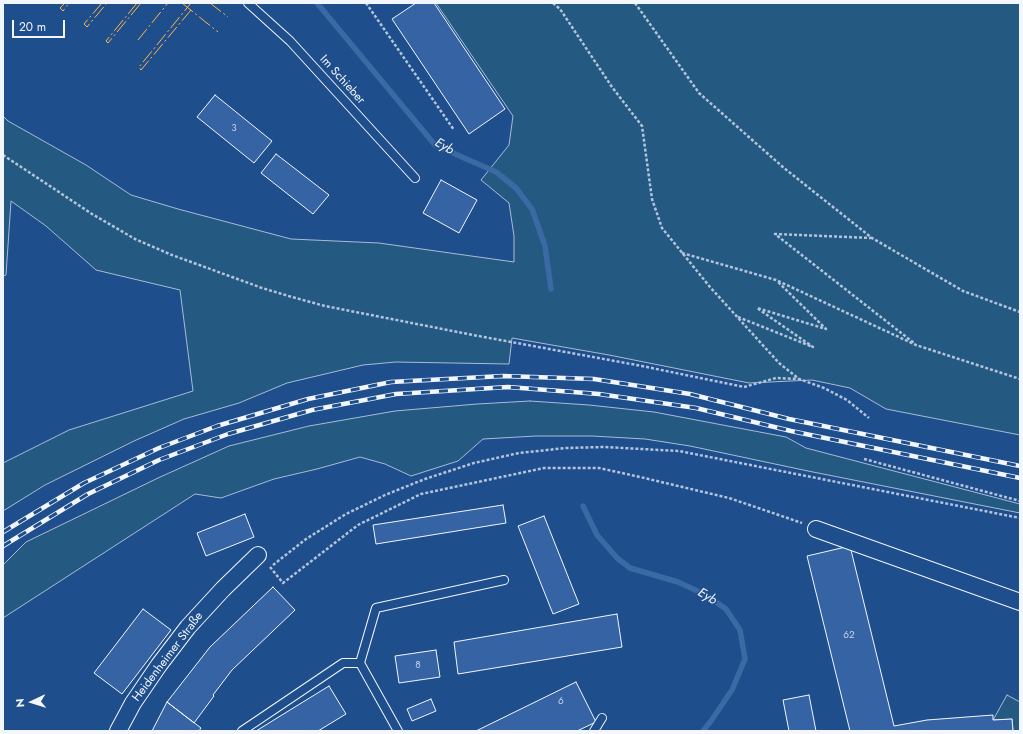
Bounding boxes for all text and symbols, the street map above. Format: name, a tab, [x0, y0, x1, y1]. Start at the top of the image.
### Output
scale bar	[14, 12, 67, 38]
text: 20 m	[19, 18, 46, 36]
street label: Im Schieber	[316, 53, 368, 107]
house number: 3	[231, 123, 237, 135]
water label: Eyb	[432, 135, 456, 159]
water label: Eyb	[695, 585, 719, 609]
street label: Heidenheimer Straße	[130, 609, 206, 705]
house number: 62	[843, 630, 855, 642]
house number: 8	[415, 660, 421, 672]
north arrow	[12, 682, 52, 722]
house number: 6	[558, 696, 564, 708]
text: N	[12, 698, 28, 708]

